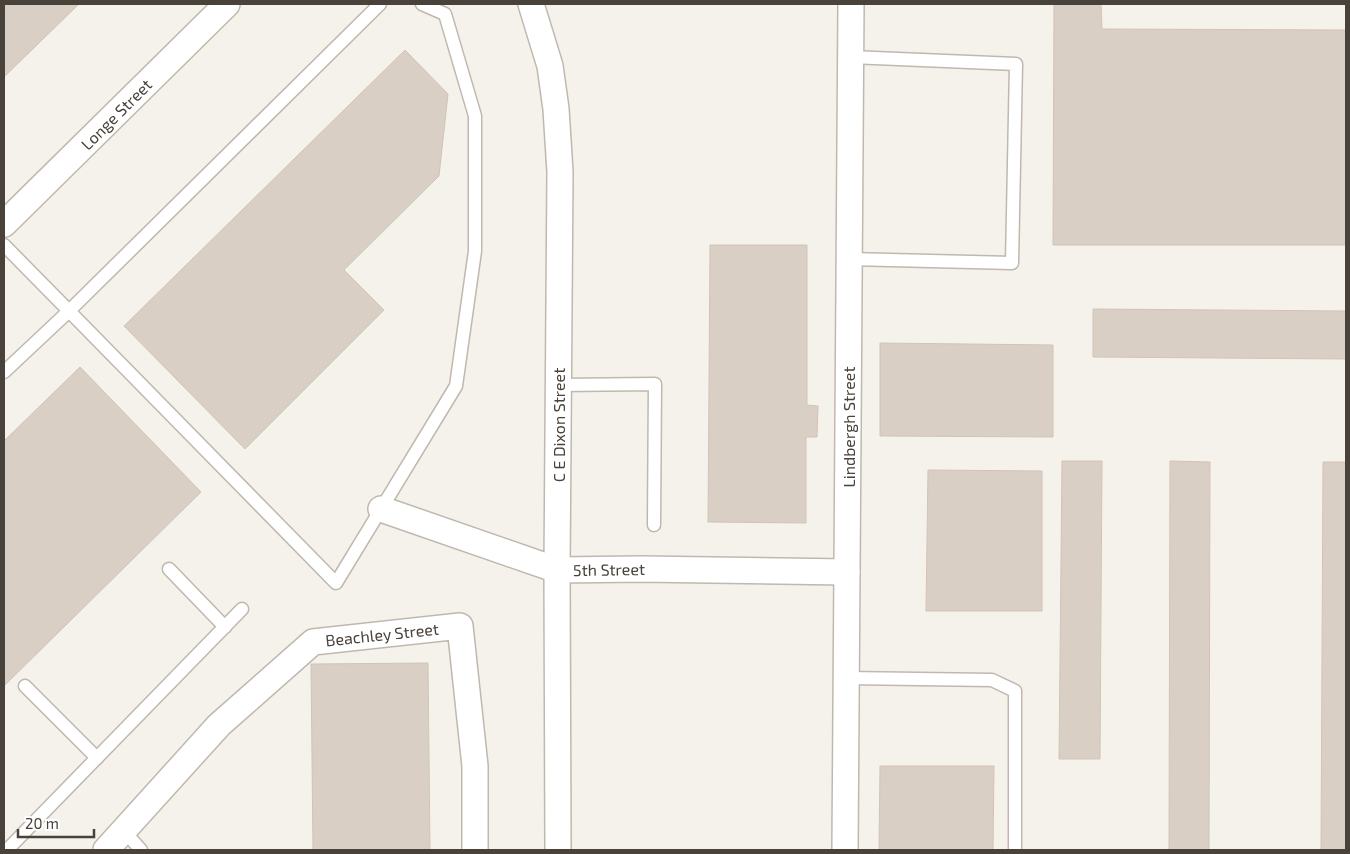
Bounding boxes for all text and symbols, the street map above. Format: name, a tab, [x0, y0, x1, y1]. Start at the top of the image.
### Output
street label: Longe Street	[77, 75, 155, 153]
street label: Lindbergh Street	[839, 367, 858, 487]
street label: C E Dixon Street	[549, 368, 568, 482]
street label: 5th Street	[573, 559, 645, 579]
street label: Beachley Street	[324, 619, 440, 649]
scale bar	[18, 806, 94, 838]
text: 20 m	[25, 814, 59, 832]

